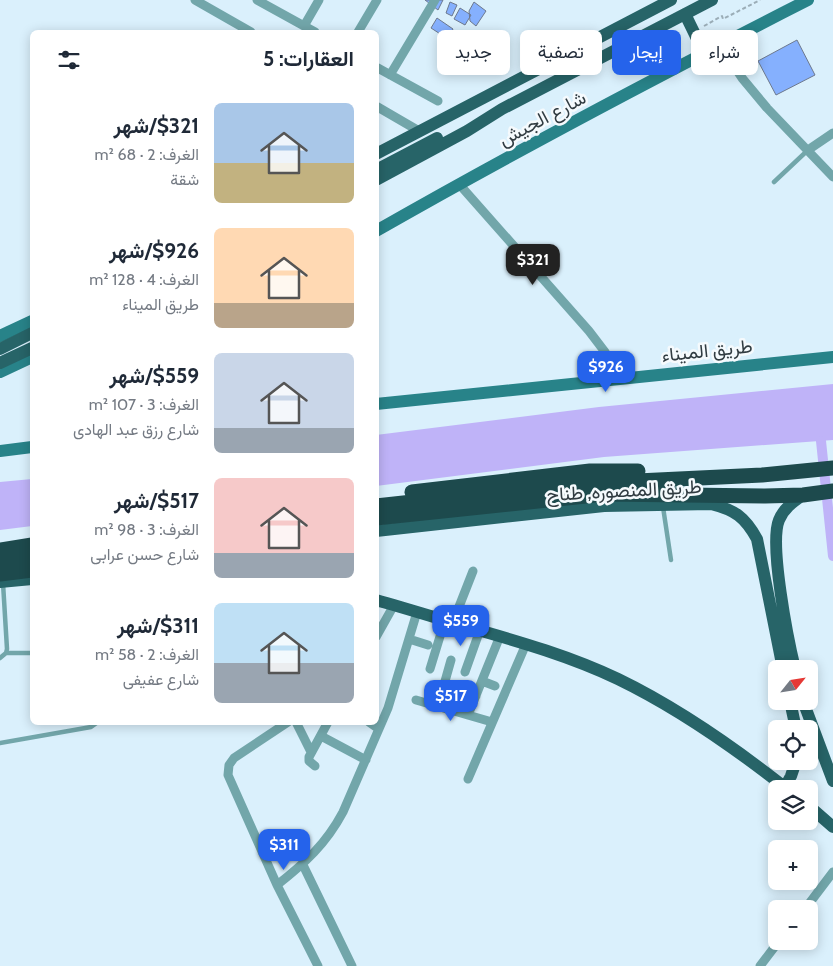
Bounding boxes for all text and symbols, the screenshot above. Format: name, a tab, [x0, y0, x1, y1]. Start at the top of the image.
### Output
chip: جديد	[437, 30, 510, 75]
chip: تصفية	[520, 30, 602, 75]
chip: إيجار	[612, 30, 681, 75]
chip: شراء	[691, 30, 758, 75]
icon: filters	[55, 46, 83, 74]
text: العقارات: 5	[263, 46, 354, 71]
street label: شارع الجيش	[495, 86, 590, 152]
text: $321/شهر	[114, 113, 199, 138]
icon: home	[254, 123, 314, 183]
text: الغرف: 2 · 68 m²	[94, 145, 199, 164]
text: شقة	[170, 170, 199, 189]
text: $926/شهر	[109, 238, 199, 263]
pin: $321	[503, 244, 563, 286]
icon: home	[254, 248, 314, 308]
text: $321	[517, 250, 549, 269]
text: الغرف: 4 · 128 m²	[89, 270, 199, 289]
text: طريق الميناء	[122, 295, 199, 314]
street label: طريق الميناء	[660, 334, 754, 367]
pin: $926	[576, 350, 636, 393]
text: $926	[588, 357, 624, 376]
text: $559/شهر	[109, 363, 199, 388]
icon: home	[254, 373, 314, 433]
text: الغرف: 3 · 107 m²	[89, 395, 199, 414]
text: شارع رزق عبد الهادى	[73, 420, 199, 439]
street label: طريق المنصوره, طناح	[546, 475, 702, 507]
text: $517/شهر	[114, 488, 199, 513]
icon: home	[254, 498, 314, 558]
text: الغرف: 3 · 98 m²	[94, 520, 199, 539]
text: شارع حسن عرابى	[90, 545, 199, 564]
pin: $559	[431, 604, 491, 647]
text: $559	[443, 611, 479, 630]
text: $311/شهر	[117, 613, 199, 638]
icon: home	[254, 623, 314, 683]
text: الغرف: 2 · 58 m²	[95, 645, 199, 664]
north arrow	[768, 660, 818, 710]
map controls	[768, 660, 818, 950]
text: شارع عفيفى	[123, 670, 199, 689]
pin: $517	[421, 680, 481, 722]
text: $517	[435, 686, 467, 705]
button: locate	[768, 720, 818, 770]
button: layers	[768, 780, 818, 830]
pin: $311	[254, 828, 314, 871]
text: $311	[269, 835, 299, 854]
button: +	[768, 840, 818, 890]
button: −	[768, 900, 818, 950]

